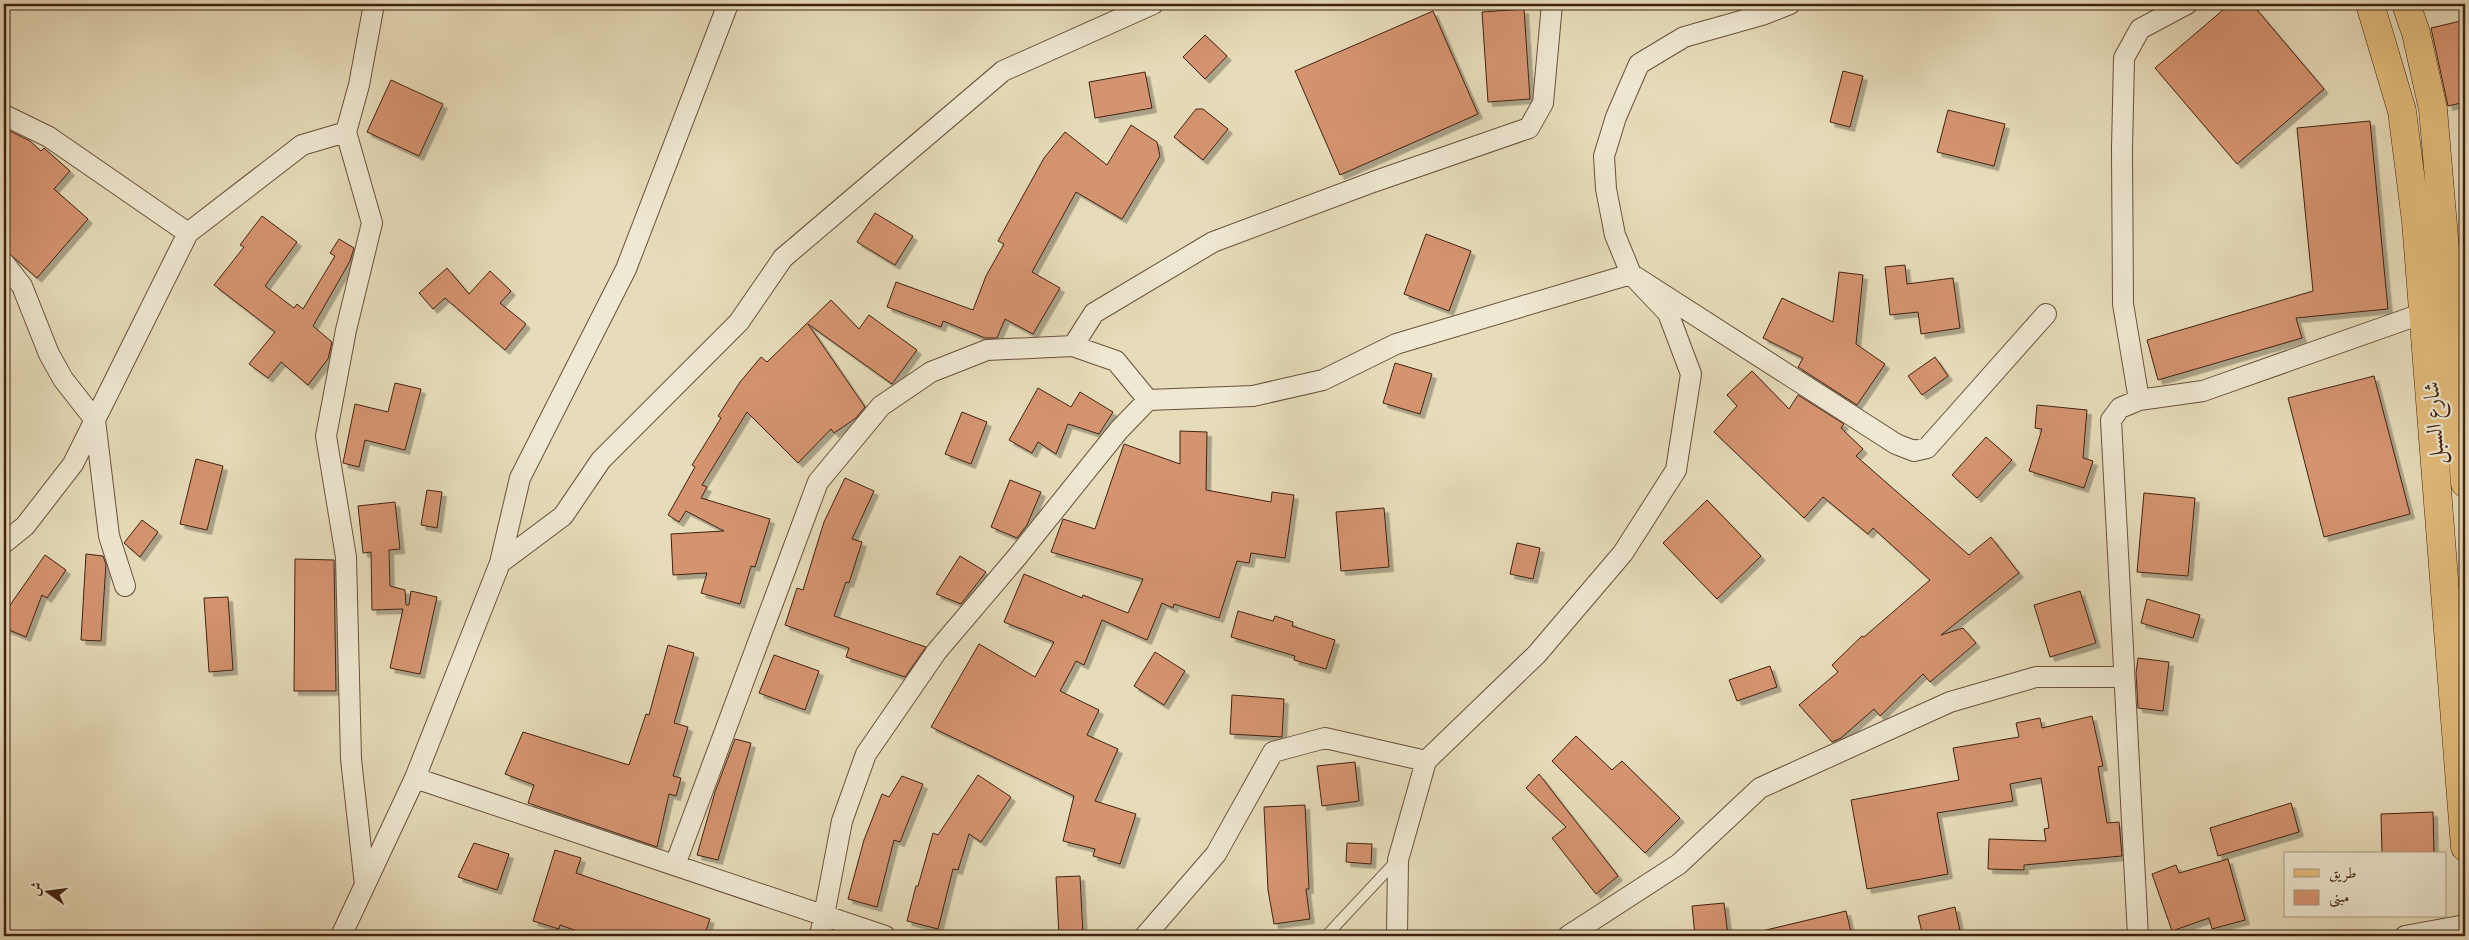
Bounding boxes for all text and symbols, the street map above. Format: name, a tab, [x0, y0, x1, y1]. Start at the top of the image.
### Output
street label: شارع السبل	[2416, 380, 2455, 466]
legend	[2284, 852, 2446, 918]
text: طريق	[2329, 863, 2356, 883]
north arrow	[22, 868, 72, 918]
text: ش	[25, 880, 46, 898]
text: مبنى	[2329, 887, 2349, 908]

